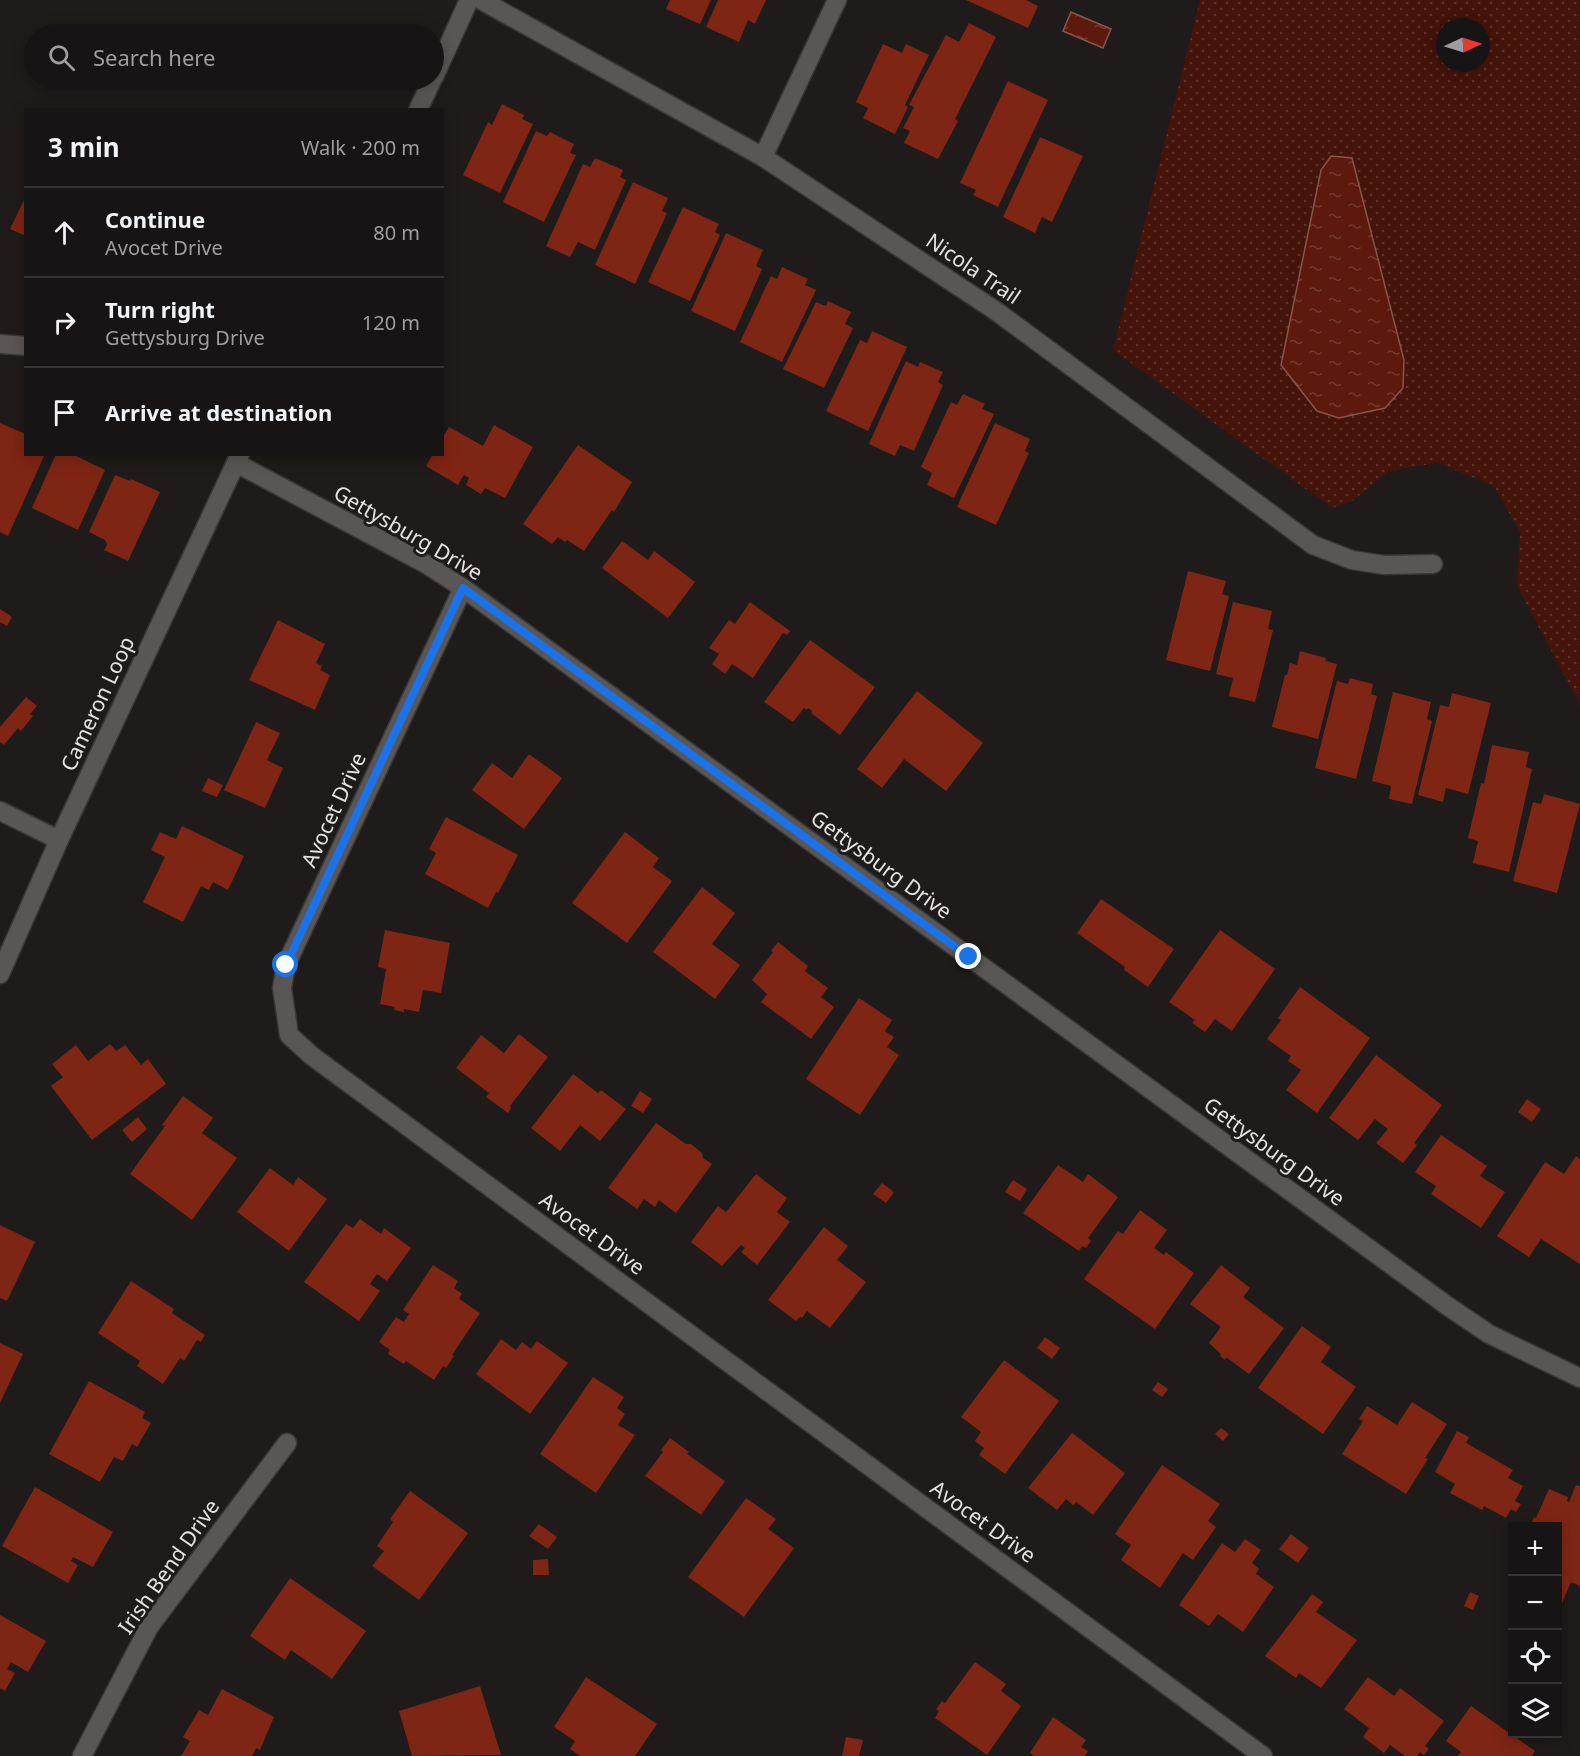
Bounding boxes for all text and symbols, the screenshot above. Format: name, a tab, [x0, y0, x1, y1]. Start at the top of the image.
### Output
north arrow	[1436, 18, 1490, 72]
search box	[24, 24, 444, 90]
icon: search	[45, 41, 78, 74]
text: Search here	[93, 42, 215, 72]
text: 3 min	[48, 129, 120, 165]
text: Walk · 200 m	[301, 134, 420, 161]
text: Continue	[105, 204, 205, 234]
icon: ahead	[48, 216, 81, 249]
text: 80 m	[373, 219, 420, 246]
street label: Nicola Trail	[921, 226, 1026, 310]
text: Avocet Drive	[105, 234, 223, 261]
text: Turn right	[105, 294, 215, 324]
icon: right	[48, 306, 81, 339]
text: 120 m	[362, 309, 420, 336]
text: Gettysburg Drive	[105, 324, 265, 351]
icon: arrive	[48, 396, 81, 429]
text: Arrive at destination	[105, 397, 332, 427]
street label: Gettysburg Drive	[329, 478, 488, 586]
street label: Cameron Loop	[54, 632, 140, 775]
street label: Avocet Drive	[294, 748, 372, 872]
street label: Gettysburg Drive	[806, 804, 958, 925]
route end	[955, 943, 981, 969]
route start	[272, 951, 298, 977]
street label: Gettysburg Drive	[1199, 1091, 1351, 1212]
street label: Avocet Drive	[534, 1186, 651, 1281]
street label: Avocet Drive	[925, 1474, 1042, 1569]
street label: Irish Bend Drive	[111, 1493, 225, 1639]
map controls	[1508, 1522, 1562, 1738]
button: +	[1508, 1522, 1562, 1576]
button: −	[1508, 1576, 1562, 1630]
button: locate	[1508, 1630, 1562, 1684]
button: layers	[1508, 1684, 1562, 1738]

